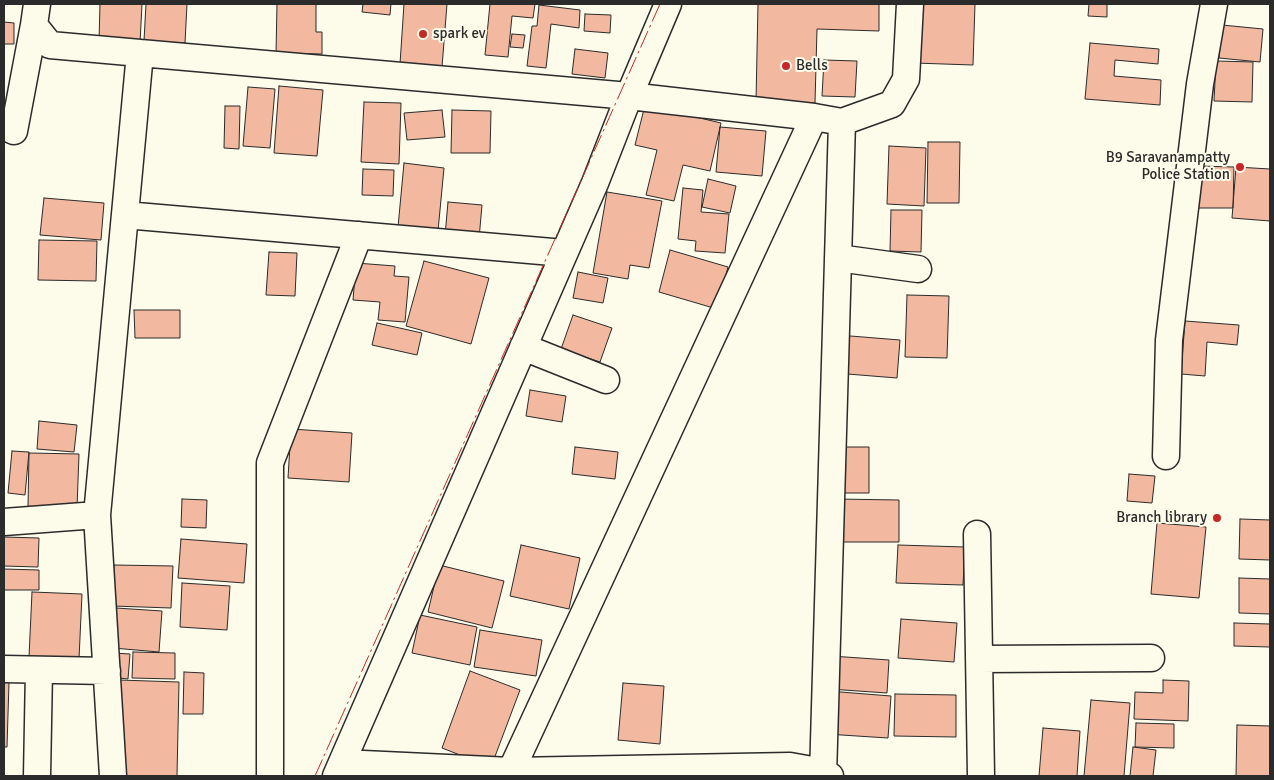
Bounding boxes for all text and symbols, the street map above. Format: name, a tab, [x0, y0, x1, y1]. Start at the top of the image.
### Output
place label: spark ev	[433, 25, 486, 43]
marker: spark ev	[417, 28, 429, 40]
place label: Bells	[796, 57, 828, 75]
marker: Bells	[780, 60, 792, 72]
place label: B9 Saravanampatty Police Station	[1106, 149, 1230, 184]
marker: B9 Saravanampatty Police Station	[1234, 161, 1246, 173]
place label: Branch library	[1116, 509, 1207, 527]
marker: Branch library	[1211, 512, 1223, 524]

